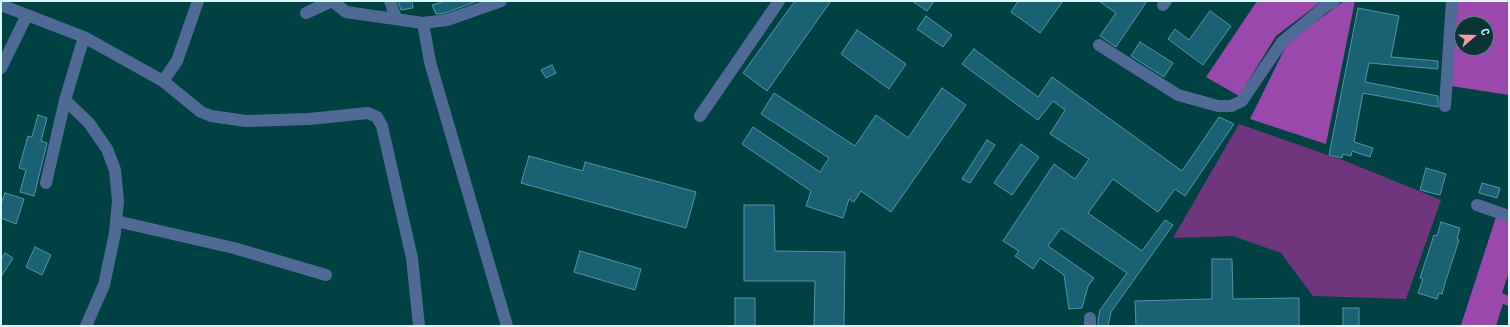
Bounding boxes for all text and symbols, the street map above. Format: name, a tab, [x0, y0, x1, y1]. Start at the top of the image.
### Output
north arrow	[1454, 16, 1494, 56]
text: С	[1478, 27, 1492, 37]

